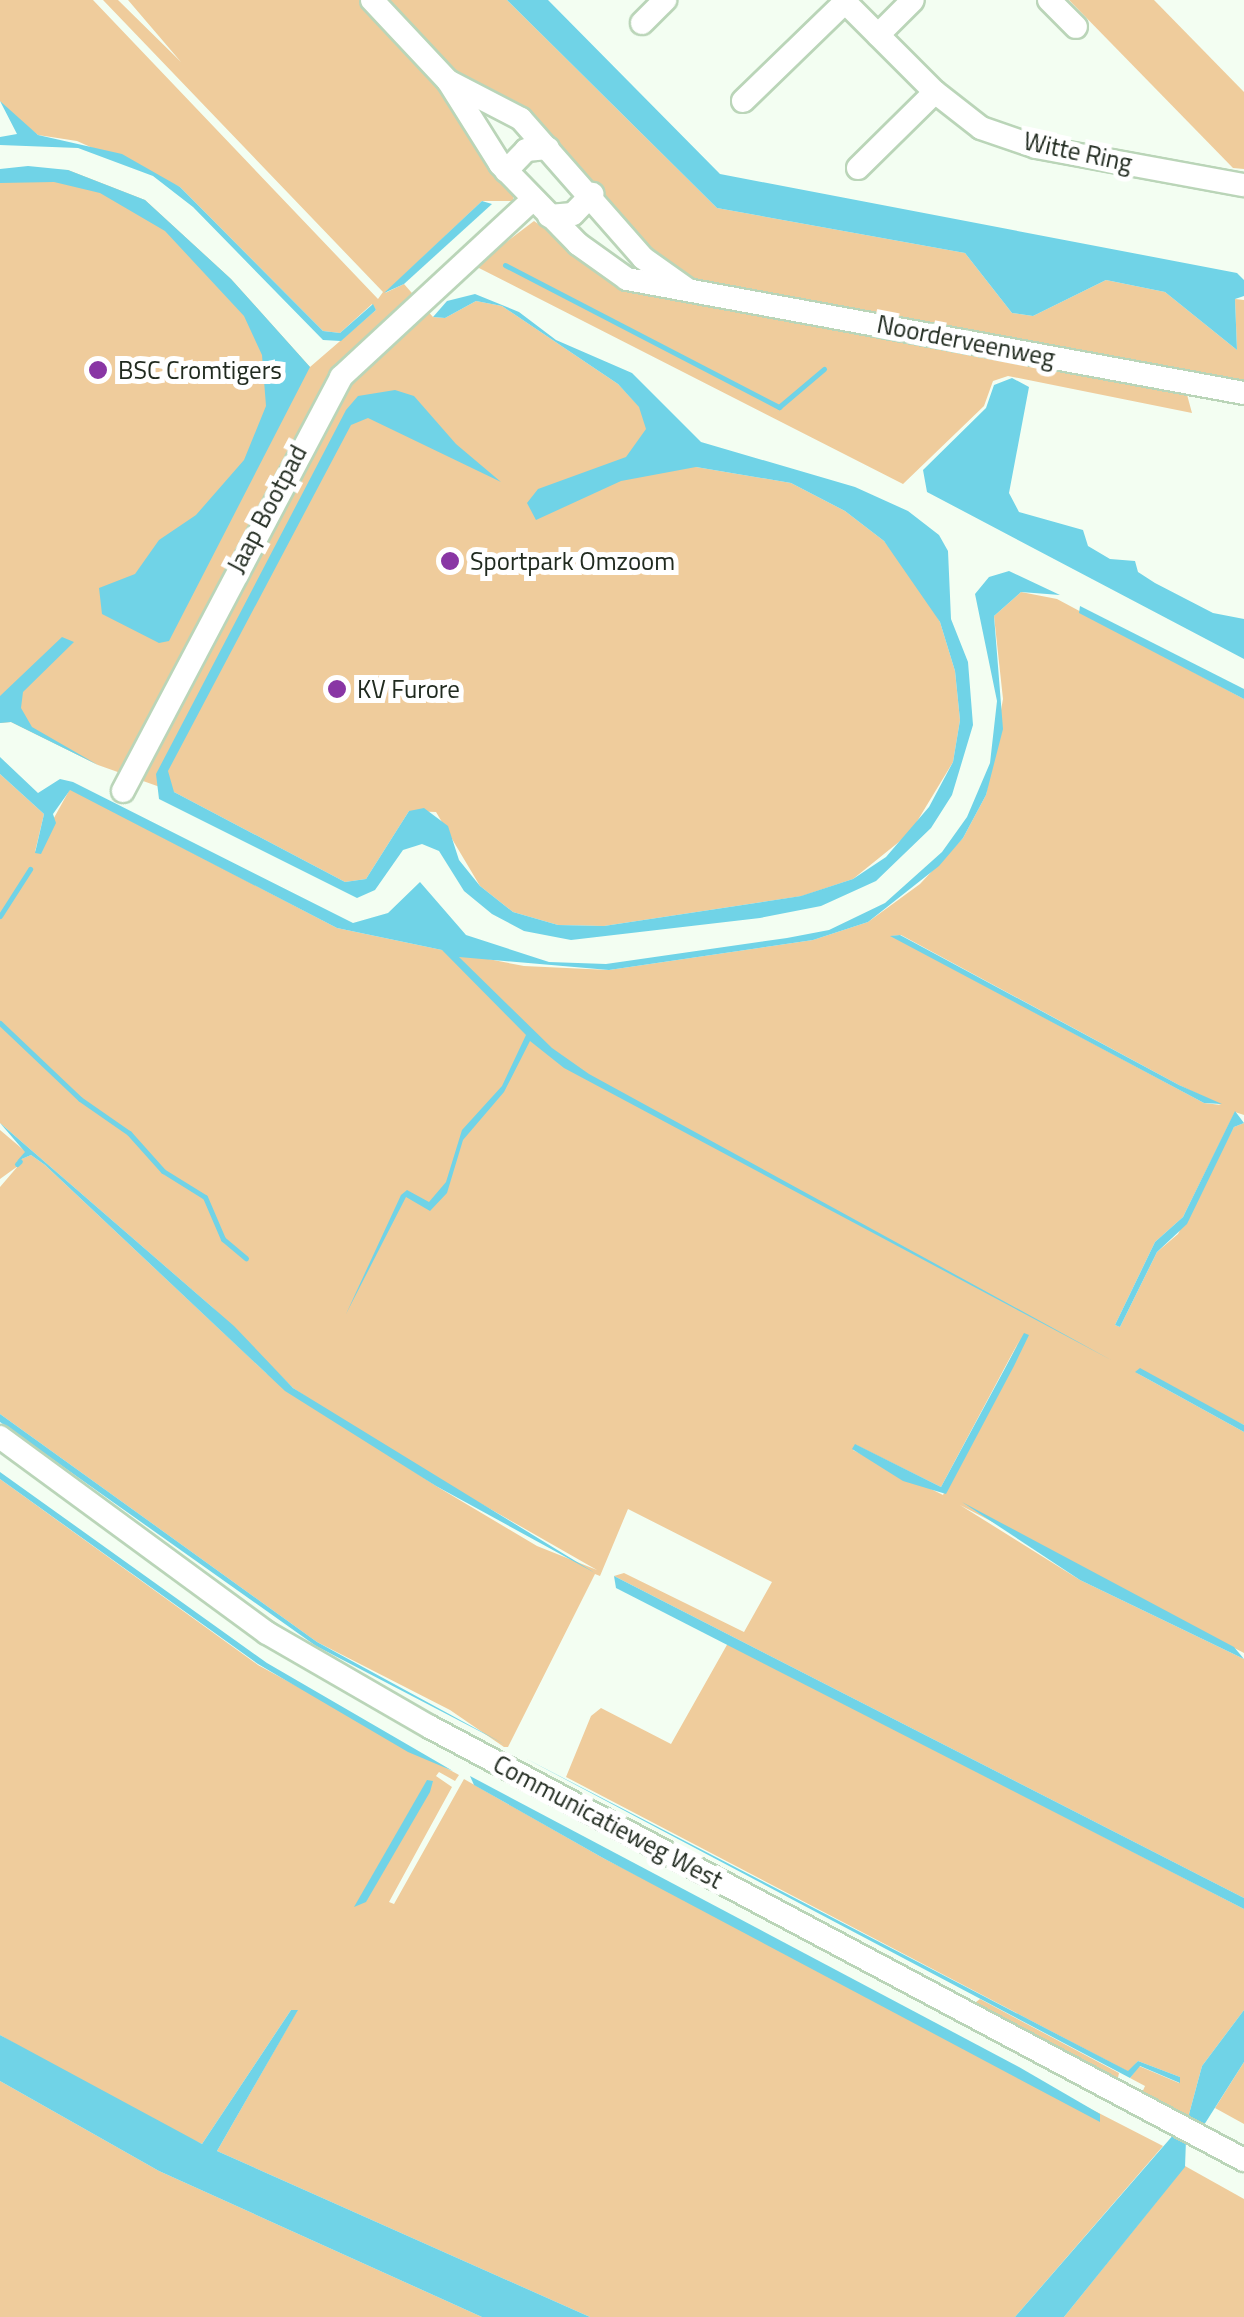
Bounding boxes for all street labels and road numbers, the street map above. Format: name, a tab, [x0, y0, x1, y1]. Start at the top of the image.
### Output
street label: Witte Ring	[1021, 126, 1135, 178]
street label: Noorderveenweg	[874, 309, 1058, 373]
street label: Jaap Bootpad	[221, 440, 313, 578]
street label: Communicatieweg West	[488, 1749, 728, 1895]

